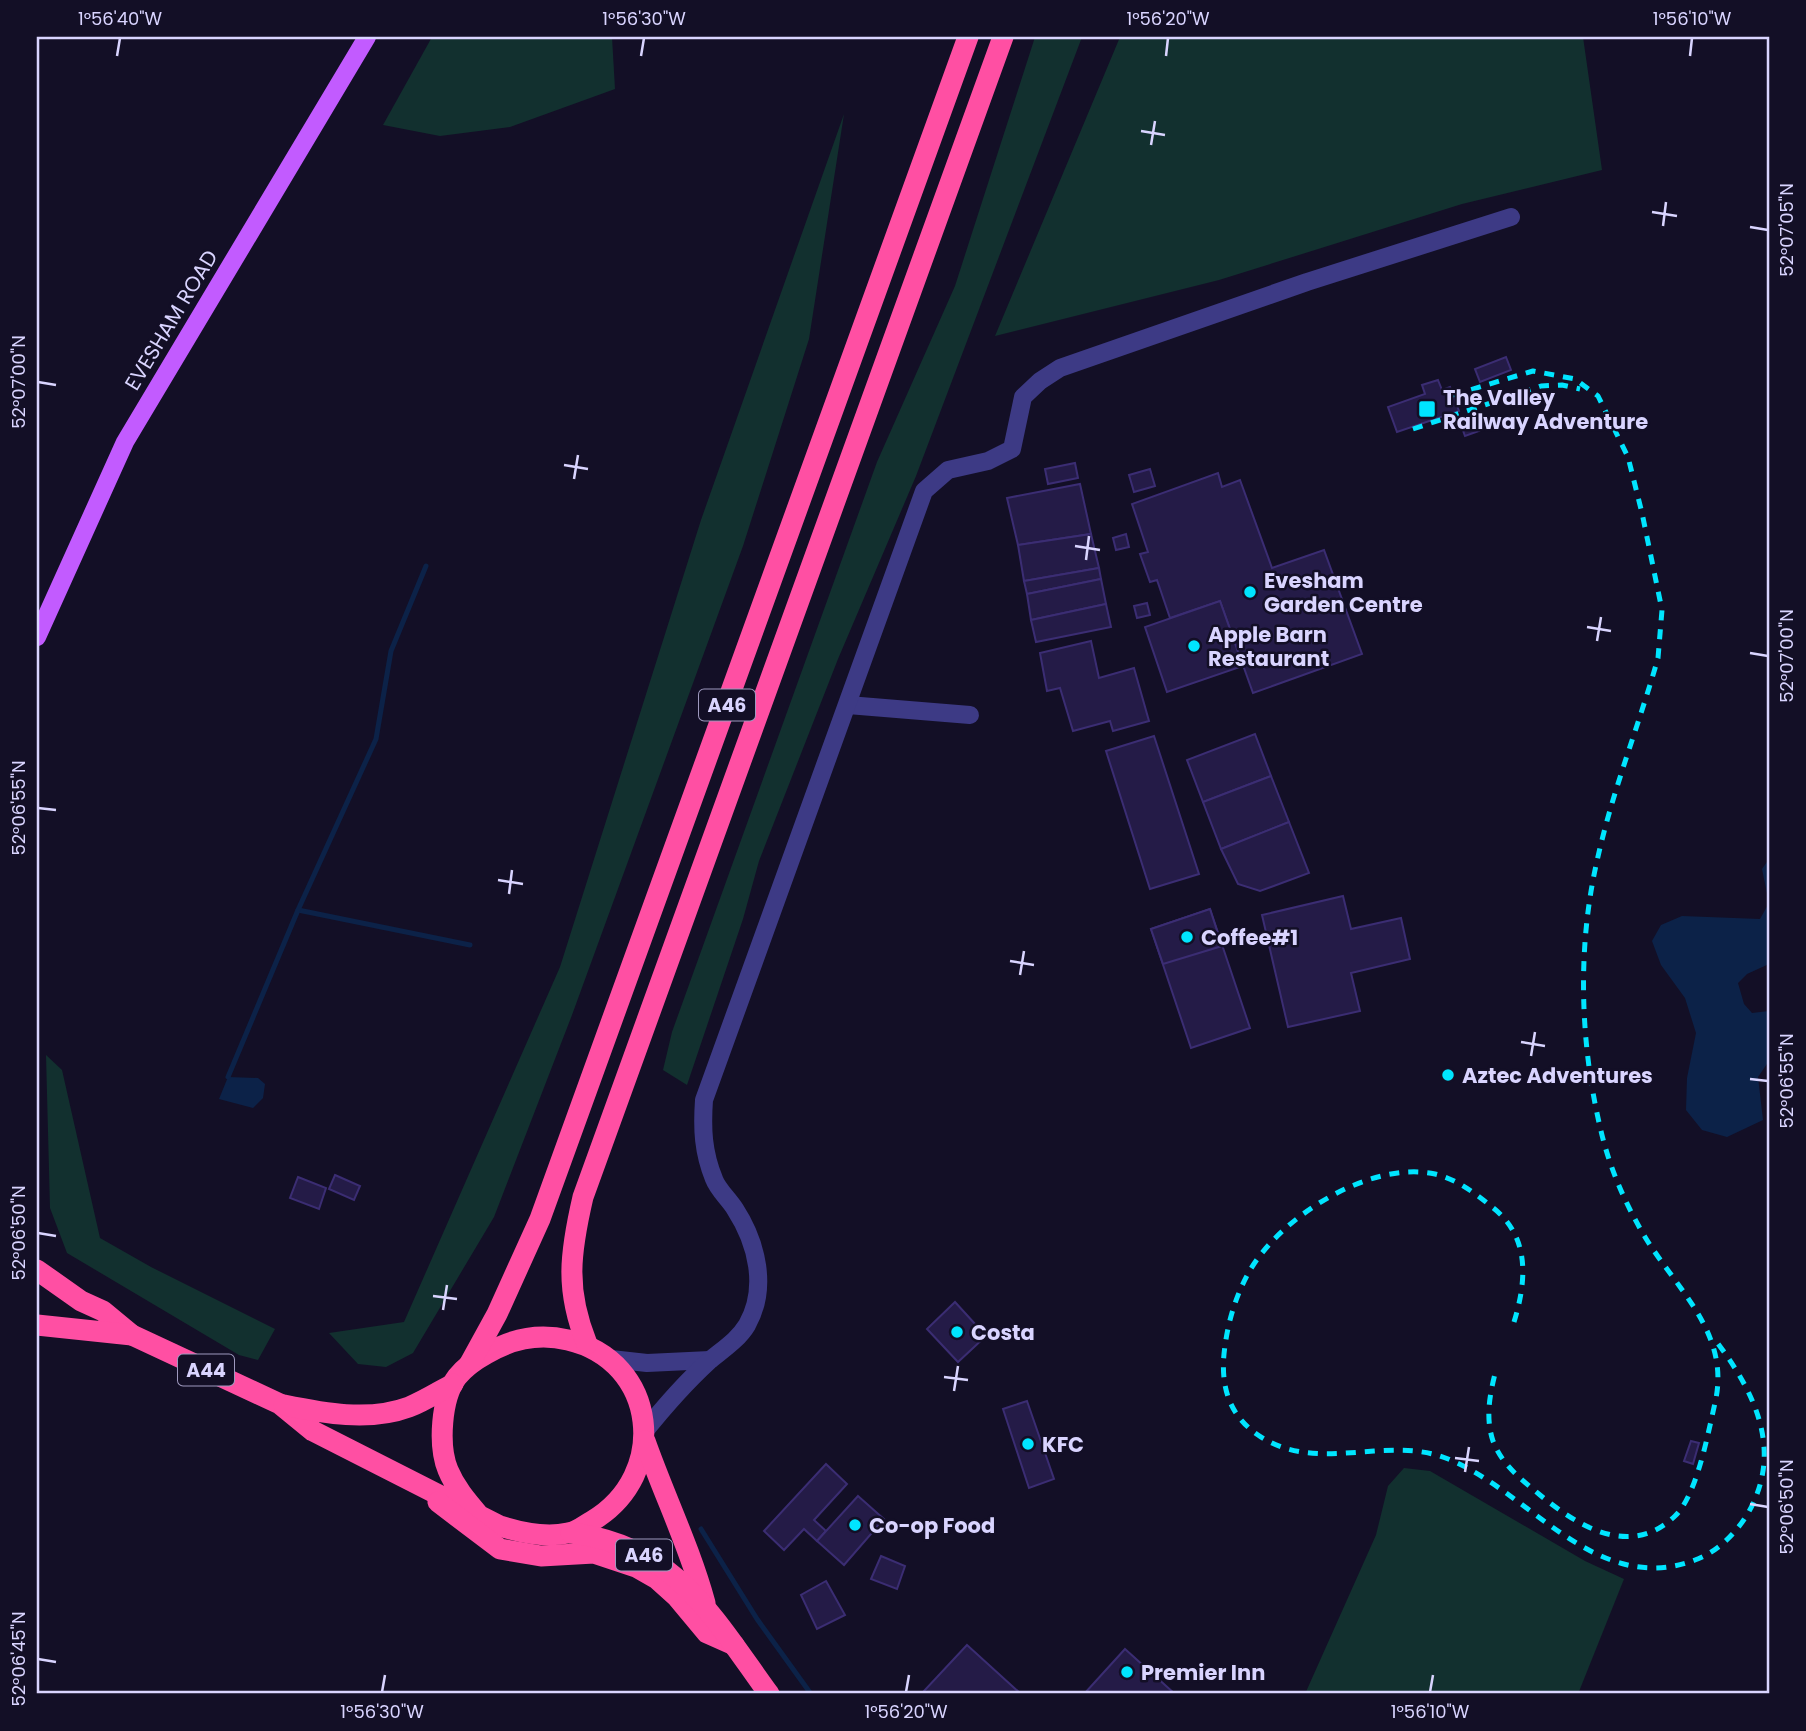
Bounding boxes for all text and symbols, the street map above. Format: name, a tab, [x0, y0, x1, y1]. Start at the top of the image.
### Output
text: 1°56'40"W	[78, 6, 163, 31]
text: 1°56'30"W	[602, 6, 686, 31]
text: 1°56'20"W	[1126, 6, 1210, 31]
text: 1°56'10"W	[1653, 6, 1732, 31]
text: 52°07'05"N	[1774, 183, 1799, 277]
street label: EVESHAM ROAD	[118, 245, 224, 395]
text: 52°07'00"N	[6, 335, 31, 429]
place label: The Valley Railway Adventure	[1443, 383, 1648, 436]
marker: The Valley Railway Adventure	[1417, 399, 1437, 419]
place label: Evesham Garden Centre	[1264, 566, 1423, 619]
marker: Evesham Garden Centre	[1242, 584, 1258, 600]
text: 52°07'00"N	[1774, 609, 1799, 703]
place label: Apple Barn Restaurant	[1208, 620, 1329, 673]
marker: Apple Barn Restaurant	[1186, 638, 1202, 654]
road number: A46	[699, 690, 755, 720]
text: 52°06'55"N	[6, 760, 31, 856]
place label: Coffee#1	[1201, 923, 1298, 952]
marker: Coffee#1	[1179, 929, 1195, 945]
text: 52°06'55"N	[1774, 1033, 1799, 1129]
place label: Aztec Adventures	[1462, 1061, 1653, 1090]
marker: Aztec Adventures	[1440, 1067, 1456, 1083]
text: 52°06'50"N	[6, 1185, 31, 1281]
place label: Costa	[971, 1318, 1035, 1347]
marker: Costa	[949, 1324, 965, 1340]
road number: A44	[178, 1354, 234, 1386]
place label: KFC	[1042, 1430, 1084, 1459]
marker: KFC	[1020, 1436, 1036, 1452]
text: 52°06'50"N	[1774, 1459, 1799, 1555]
place label: Co-op Food	[869, 1511, 995, 1540]
marker: Co-op Food	[847, 1517, 863, 1533]
road number: A46	[616, 1540, 672, 1570]
text: 52°06'45"N	[6, 1611, 31, 1707]
place label: Premier Inn	[1141, 1658, 1265, 1687]
marker: Premier Inn	[1119, 1664, 1135, 1680]
text: 1°56'30"W	[340, 1699, 424, 1724]
text: 1°56'20"W	[864, 1699, 948, 1724]
text: 1°56'10"W	[1391, 1699, 1470, 1724]

